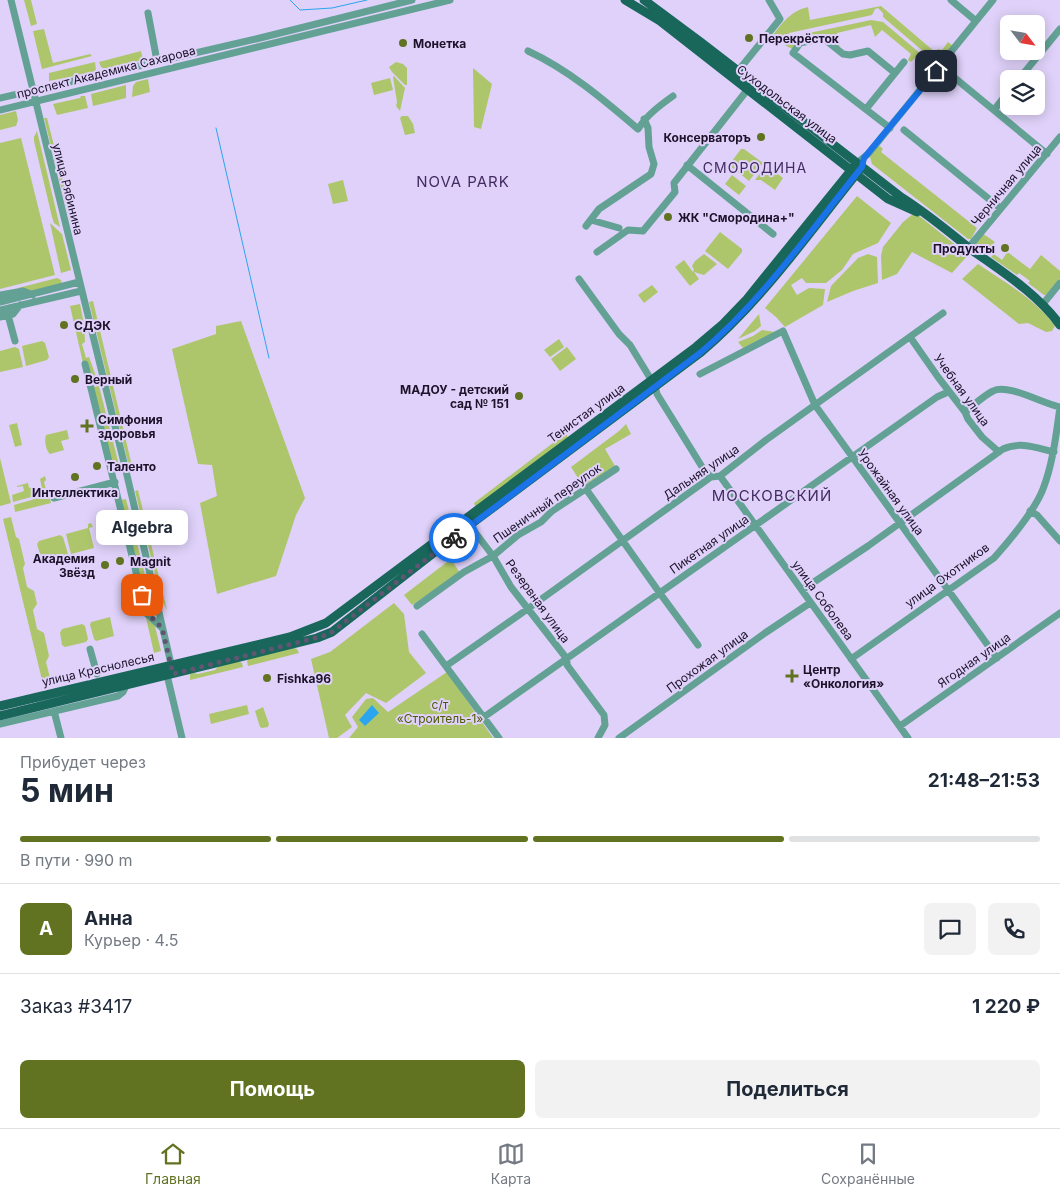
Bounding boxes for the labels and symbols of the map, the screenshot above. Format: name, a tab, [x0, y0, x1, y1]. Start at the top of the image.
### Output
north arrow	[1000, 15, 1045, 60]
place label: Перекрёсток	[759, 31, 839, 46]
marker: Перекрёсток	[743, 32, 755, 44]
place label: Монетка	[413, 36, 466, 51]
marker: Монетка	[397, 37, 409, 49]
street label: проспект Академика Сахарова	[15, 42, 197, 102]
pin	[915, 50, 957, 92]
street label: Суходольская улица	[734, 61, 840, 147]
place label: Консерваторъ	[663, 130, 751, 145]
marker: Консерваторъ	[755, 131, 767, 143]
street label: Черничная улица	[968, 141, 1044, 229]
street label: улица Рябинина	[49, 142, 87, 236]
district label: СМОРОДИНА	[703, 159, 807, 176]
district label: NOVA PARK	[416, 172, 510, 191]
place label: ЖК "Смородина+"	[678, 210, 795, 225]
marker: ЖК "Смородина+"	[662, 211, 674, 223]
place label: Продукты	[933, 241, 995, 256]
marker: Продукты	[999, 242, 1011, 254]
place label: СДЭК	[74, 318, 111, 333]
marker: СДЭК	[58, 319, 70, 331]
street label: Учебная улица	[931, 351, 993, 429]
place label: Верный	[85, 372, 132, 387]
marker: Верный	[69, 373, 81, 385]
street label: Тенистая улица	[545, 380, 627, 446]
place label: МАДОУ - детский сад № 151	[400, 382, 509, 411]
marker: МАДОУ - детский сад № 151	[513, 390, 525, 402]
place label: Симфония здоровья	[98, 412, 163, 441]
marker: Симфония здоровья	[80, 419, 94, 433]
street label: Дальняя улица	[660, 441, 742, 503]
street label: Урожайная улица	[855, 446, 927, 538]
place label: Таленто	[107, 459, 156, 474]
marker: Таленто	[91, 460, 103, 472]
street label: Пшеничный переулок	[490, 460, 604, 546]
marker: Интеллектика	[69, 471, 81, 483]
place label: Интеллектика	[32, 485, 118, 500]
district label: МОСКОВСКИЙ	[712, 486, 832, 505]
callout: Algebra	[96, 510, 188, 545]
street label: Пикетная улица	[667, 511, 751, 577]
courier	[429, 513, 479, 563]
street label: улица Охотников	[902, 539, 992, 611]
place label: Академия Звёзд	[33, 551, 95, 580]
place label: Magnit	[130, 554, 171, 569]
marker: Magnit	[114, 555, 126, 567]
street label: Резервная улица	[503, 556, 573, 646]
street label: улица Соболева	[789, 557, 857, 643]
marker: Академия Звёзд	[99, 559, 111, 571]
pin	[121, 574, 163, 616]
street label: Прохожая улица	[663, 626, 751, 696]
street label: Ягодная улица	[935, 629, 1013, 691]
street label: улица Краснолесья	[40, 649, 156, 689]
place label: Центр «Онкология»	[803, 662, 884, 691]
marker: Центр «Онкология»	[785, 669, 799, 683]
place label: Fishka96	[277, 671, 331, 686]
marker: Fishka96	[261, 672, 273, 684]
park label: с/т «Строитель-1»	[397, 697, 483, 726]

